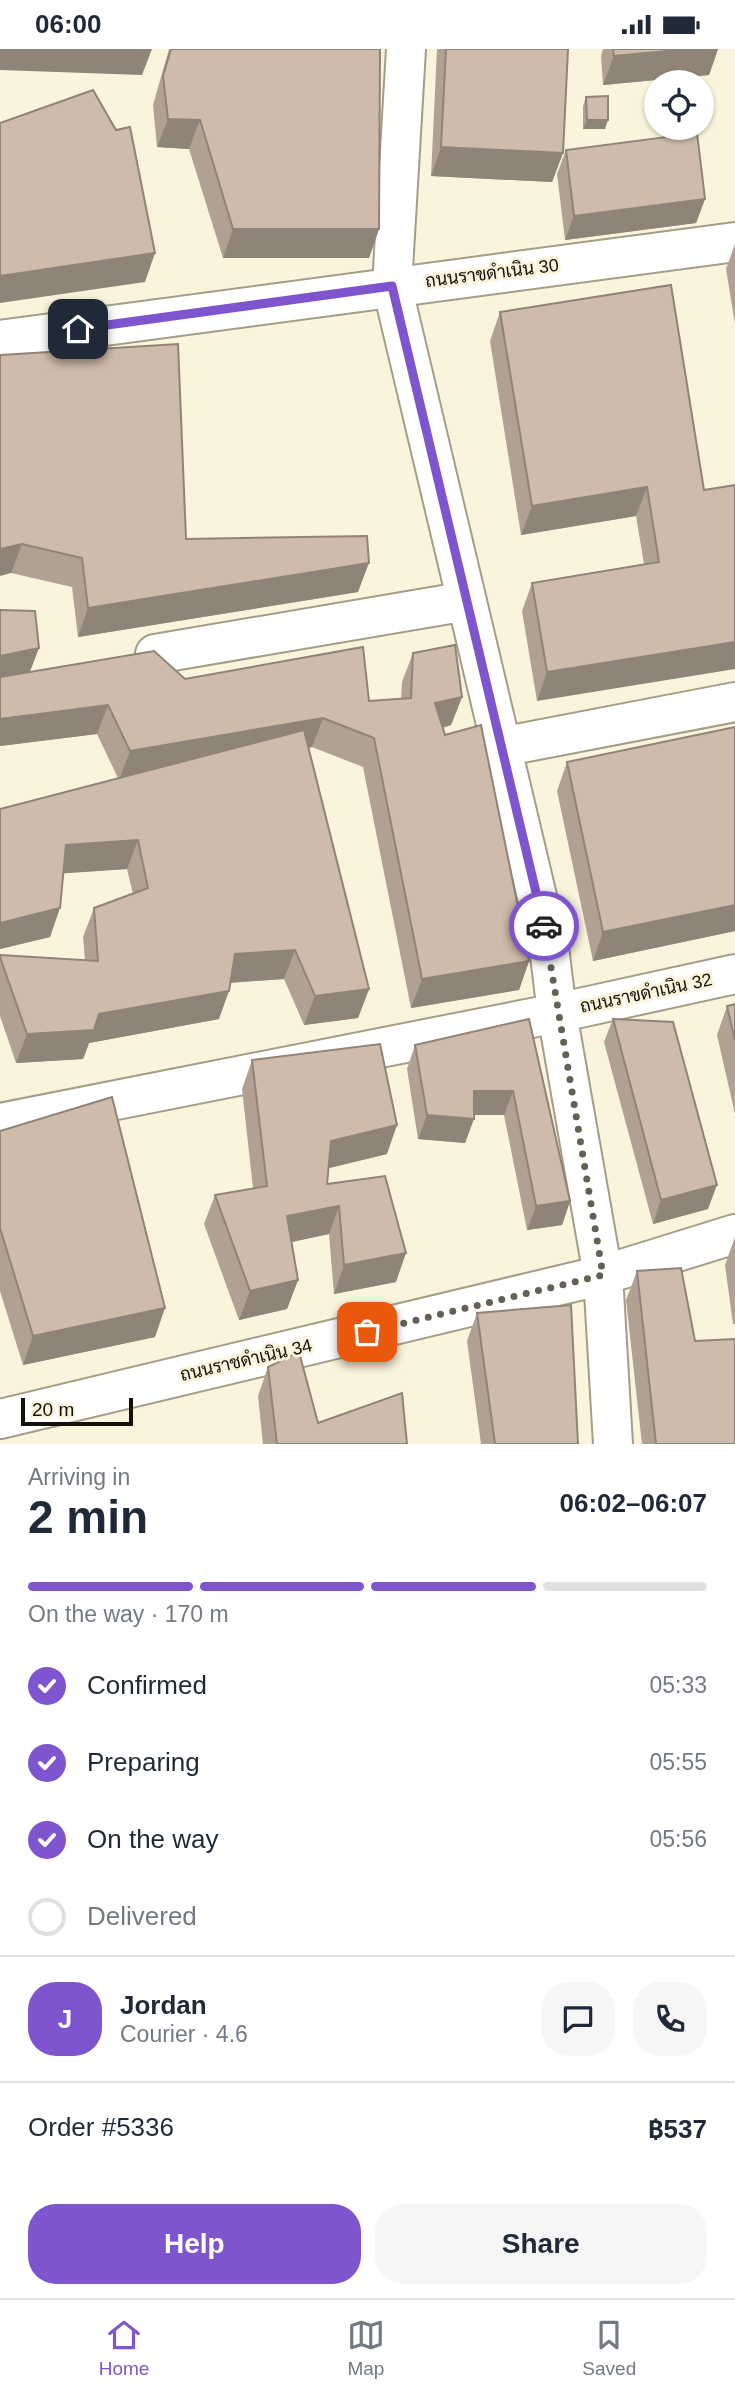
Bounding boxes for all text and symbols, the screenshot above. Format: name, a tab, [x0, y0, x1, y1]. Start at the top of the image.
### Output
text: 06:00	[35, 9, 102, 39]
map controls	[644, 70, 714, 140]
button: locate	[644, 70, 714, 140]
street label: ถนนราขดำเนิน 30	[424, 254, 560, 291]
pin	[48, 299, 108, 359]
icon: home	[59, 310, 97, 348]
courier	[509, 891, 579, 961]
icon: car	[525, 907, 563, 945]
street label: ถนนราขดำเนิน 32	[578, 968, 714, 1017]
pin	[337, 1302, 397, 1362]
icon: bag	[348, 1313, 386, 1351]
street label: ถนนราชดำเนิน 34	[178, 1334, 314, 1385]
scale bar	[21, 1395, 133, 1427]
text: 20 m	[32, 1399, 74, 1420]
text: Arriving in	[28, 1464, 130, 1490]
text: 06:02–06:07	[560, 1488, 707, 1518]
text: 2 min	[28, 1491, 148, 1543]
text: On the way · 170 m	[28, 1601, 229, 1627]
icon: check	[28, 1667, 66, 1705]
text: Confirmed	[87, 1670, 207, 1700]
text: 05:33	[649, 1672, 707, 1698]
icon: check	[28, 1744, 66, 1782]
text: Preparing	[87, 1747, 200, 1777]
text: 05:55	[649, 1749, 707, 1775]
icon: check	[28, 1821, 66, 1859]
text: On the way	[87, 1824, 219, 1854]
text: 05:56	[649, 1826, 707, 1852]
text: Delivered	[87, 1901, 197, 1931]
button: chat	[541, 1982, 615, 2056]
button: phone	[633, 1982, 707, 2056]
text: Jordan	[120, 1990, 207, 2020]
text: J	[58, 2004, 72, 2034]
text: Courier · 4.6	[120, 2021, 248, 2047]
text: Order #5336	[28, 2112, 174, 2142]
text: ฿537	[648, 2114, 707, 2144]
button: Help	[28, 2204, 361, 2284]
button: Share	[375, 2204, 707, 2284]
tab: Home	[99, 2316, 149, 2380]
tab: Map	[347, 2316, 385, 2380]
tab: Saved	[582, 2316, 636, 2380]

